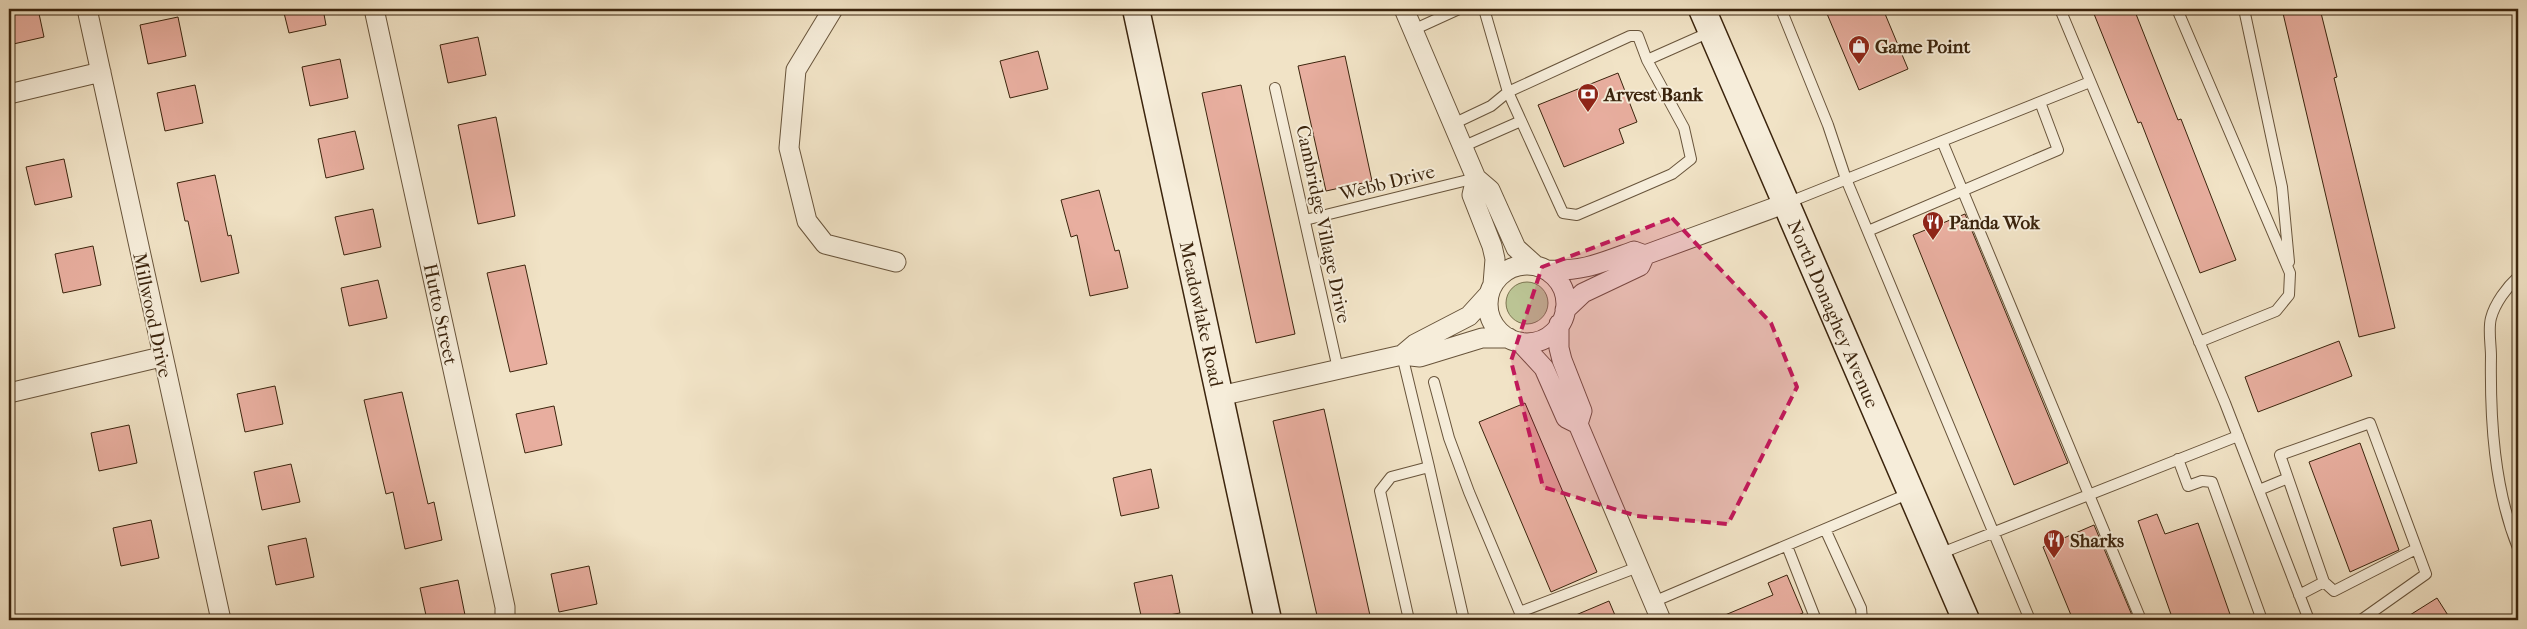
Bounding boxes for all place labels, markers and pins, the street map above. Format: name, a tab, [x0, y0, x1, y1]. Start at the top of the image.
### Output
shop icon: Game Point	[1847, 34, 1871, 65]
place label: Game Point	[1875, 36, 1970, 58]
bank icon: Arvest Bank	[1576, 82, 1600, 113]
place label: Arvest Bank	[1603, 84, 1704, 106]
restaurant icon: Panda Wok	[1921, 210, 1945, 241]
place label: Panda Wok	[1949, 212, 2041, 234]
restaurant icon: Sharks	[2042, 528, 2066, 559]
place label: Sharks	[2070, 530, 2124, 552]

